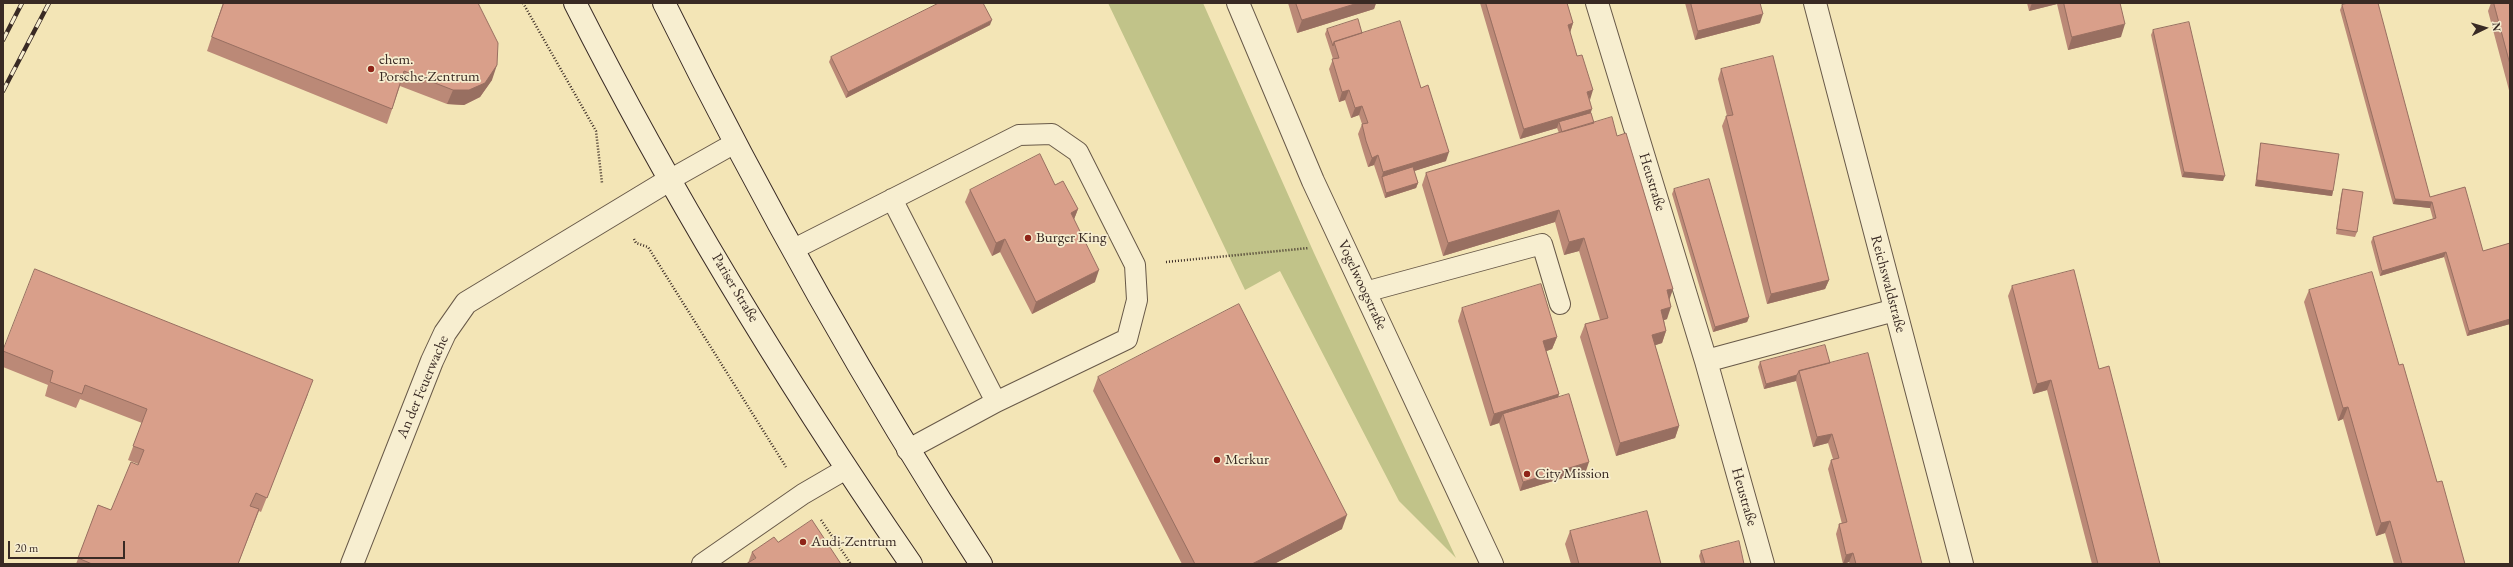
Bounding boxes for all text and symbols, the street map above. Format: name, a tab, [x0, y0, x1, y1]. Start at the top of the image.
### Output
north arrow	[2465, 8, 2505, 48]
text: N	[2490, 22, 2504, 32]
place label: ehem. Porsche-Zentrum	[379, 51, 480, 86]
marker: ehem. Porsche-Zentrum	[366, 64, 376, 74]
street label: Heustraße	[1635, 151, 1669, 213]
place label: Burger King	[1036, 229, 1106, 247]
marker: Burger King	[1023, 233, 1033, 243]
street label: Reichswaldstraße	[1866, 233, 1910, 335]
street label: Vogelwoogstraße	[1333, 237, 1391, 333]
street label: Pariser Straße	[707, 250, 763, 326]
street label: An der Feuerwache	[393, 333, 453, 441]
place label: Merkur	[1225, 451, 1269, 469]
marker: Merkur	[1212, 455, 1222, 465]
place label: City Mission	[1535, 465, 1610, 483]
street label: Heustraße	[1727, 466, 1761, 528]
marker: City Mission	[1522, 469, 1532, 479]
scale bar	[10, 533, 127, 559]
place label: Audi-Zentrum	[811, 533, 897, 551]
marker: Audi-Zentrum	[798, 537, 808, 547]
text: 20 m	[15, 540, 38, 556]

